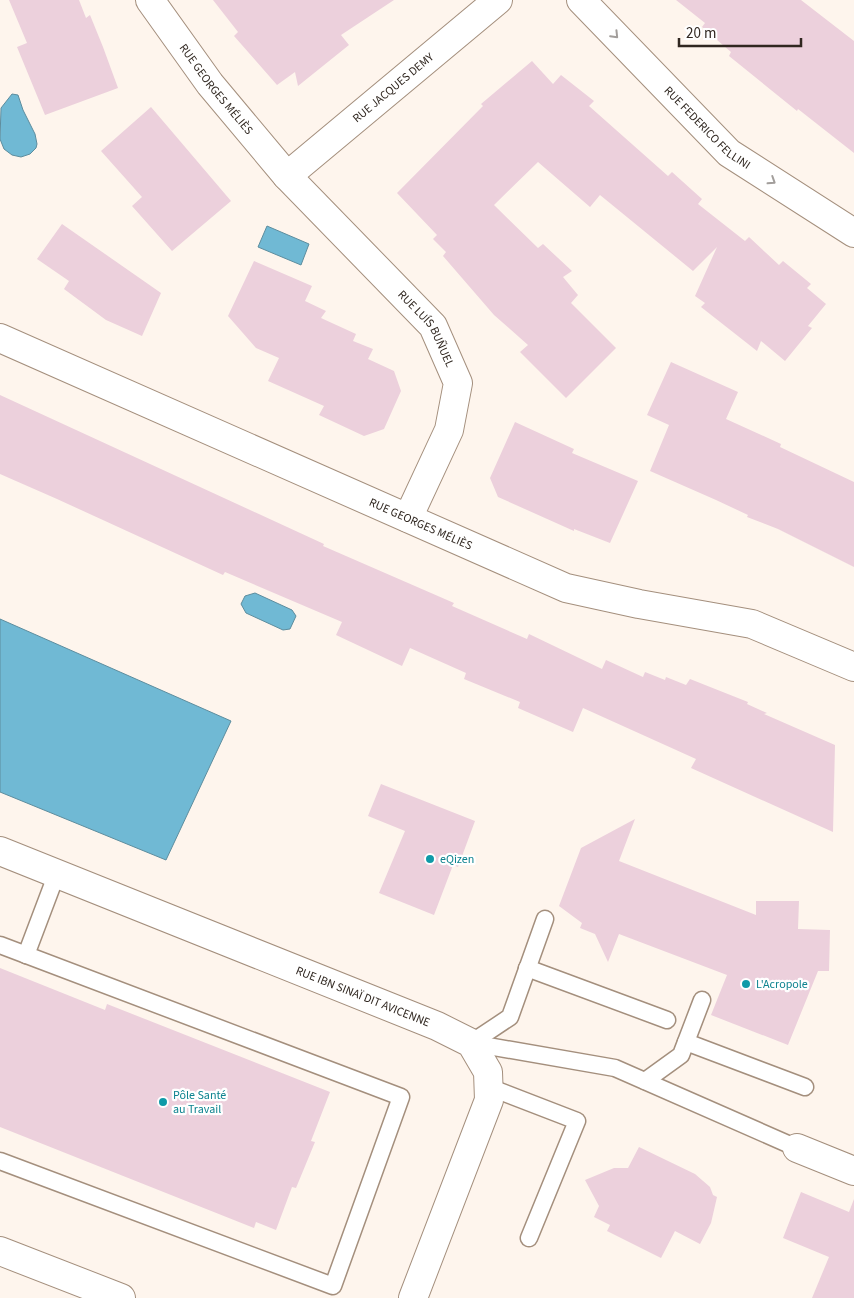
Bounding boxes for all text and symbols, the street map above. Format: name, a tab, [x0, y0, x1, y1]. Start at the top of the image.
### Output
scale bar	[679, 15, 802, 47]
text: 20 m	[686, 23, 716, 44]
one-way arrow	[609, 29, 618, 38]
street label: RUE GEORGES MÉLIÈS	[175, 40, 257, 138]
street label: RUE JACQUES DEMY	[349, 49, 438, 127]
street label: RUE FEDERICO FELLINI	[660, 83, 754, 174]
one-way arrow	[766, 174, 775, 184]
street label: RUE LUÍS BUÑUEL	[394, 287, 458, 370]
street label: RUE GEORGES MÉLIÈS	[366, 494, 475, 555]
place label: eQizen	[440, 851, 474, 868]
marker: eQizen	[424, 853, 436, 865]
street label: RUE IBN SINAÏ DIT AVICENNE	[293, 962, 432, 1031]
place label: L'Acropole	[756, 976, 808, 993]
marker: L'Acropole	[740, 978, 752, 990]
place label: Pôle Santé au Travail	[173, 1087, 226, 1118]
marker: Pôle Santé au Travail	[157, 1096, 169, 1108]

